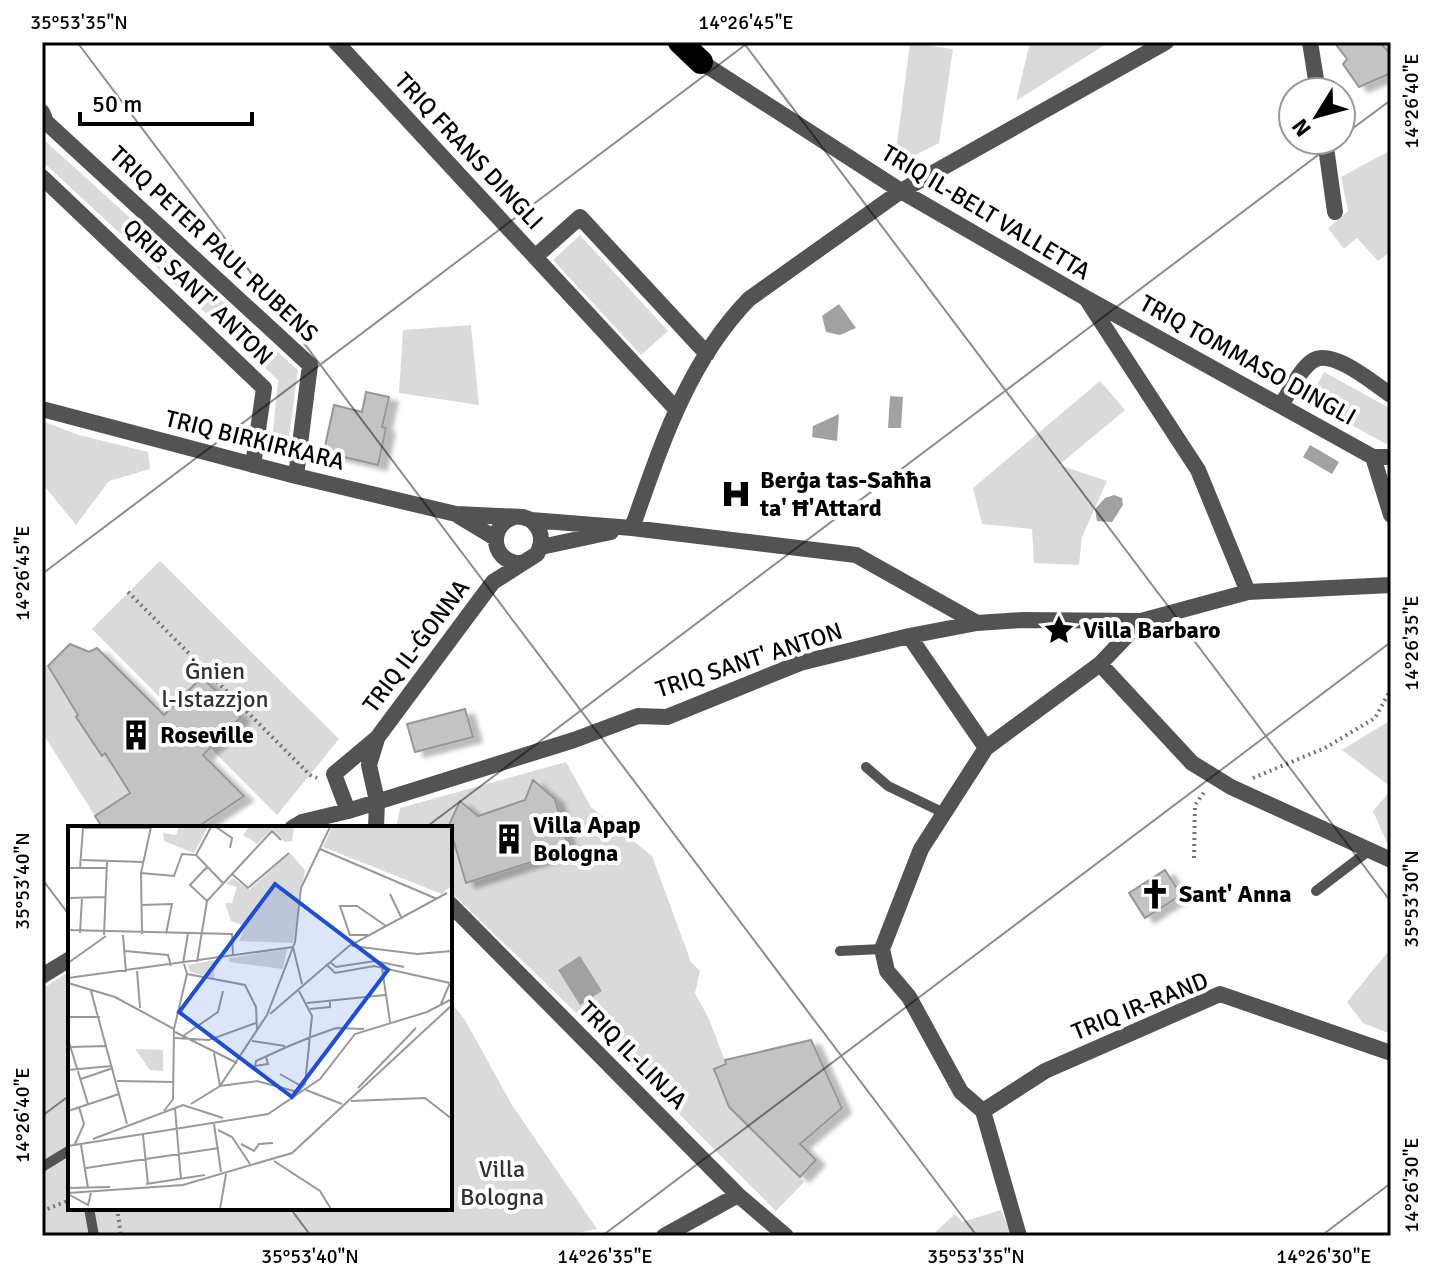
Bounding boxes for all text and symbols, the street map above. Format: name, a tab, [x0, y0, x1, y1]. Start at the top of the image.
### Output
text: 35°53'35"N	[30, 10, 128, 35]
text: 14°26'45"E	[698, 10, 794, 35]
text: 14°26'40"E	[1399, 53, 1424, 149]
street label: TRIQ FRANS DINGLI	[388, 66, 550, 236]
scale bar	[80, 76, 252, 126]
north arrow	[1277, 76, 1357, 156]
text: 50 m	[92, 89, 142, 119]
text: N	[1286, 113, 1317, 142]
street label: TRIQ IL-BELT VALLETTA	[876, 138, 1096, 286]
street label: TRIQ PETER PAUL RUBENS	[103, 139, 325, 349]
street label: QRIB SANT' ANTON	[117, 213, 279, 371]
street label: TRIQ TOMMASO DINGLI	[1135, 288, 1361, 432]
street label: TRIQ BIRKIRKARA	[162, 403, 348, 477]
place label: Berġa tas-Saħħa ta' Ħ'Attard	[759, 465, 932, 523]
hospital icon: Berġa tas-Saħħa ta' Ħ'Attard	[719, 477, 753, 511]
text: 14°26'45"E	[10, 525, 35, 621]
street label: TRIQ IL-ĠONNA	[356, 573, 476, 719]
text: 14°26'35"E	[1399, 595, 1424, 691]
place icon: Villa Barbaro	[1042, 613, 1076, 647]
place label: Villa Barbaro	[1083, 615, 1221, 645]
street label: TRIQ SANT' ANTON	[652, 616, 846, 704]
park label: Ġnien l-Istazzjon	[162, 656, 269, 714]
building icon: Roseville	[119, 718, 153, 752]
place label: Roseville	[160, 720, 254, 750]
place label: Villa Apap Bologna	[533, 810, 641, 868]
building icon: Villa Apap Bologna	[492, 822, 526, 856]
inset map	[68, 826, 452, 1210]
text: 35°53'40"N	[10, 832, 35, 930]
text: 35°53'30"N	[1399, 850, 1424, 948]
church icon: Sant' Anna	[1138, 877, 1172, 911]
place label: Sant' Anna	[1179, 879, 1292, 909]
street label: TRIQ IR-RAND	[1067, 965, 1213, 1047]
street label: TRIQ IL-LINJA	[573, 995, 694, 1116]
text: 14°26'40"E	[10, 1067, 35, 1163]
text: 14°26'30"E	[1399, 1137, 1424, 1233]
park label: Villa Bologna	[460, 1154, 544, 1212]
text: 35°53'40"N	[261, 1244, 359, 1269]
text: 14°26'35"E	[557, 1244, 653, 1269]
text: 35°53'35"N	[927, 1244, 1025, 1269]
text: 14°26'30"E	[1276, 1244, 1372, 1269]

